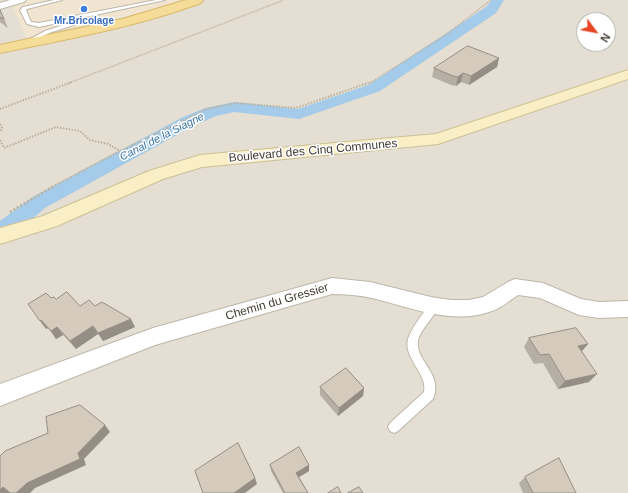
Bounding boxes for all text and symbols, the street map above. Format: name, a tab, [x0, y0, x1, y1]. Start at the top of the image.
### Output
marker: Mr.Bricolage	[79, 4, 89, 14]
north arrow	[576, 12, 616, 52]
place label: Mr.Bricolage	[54, 15, 114, 27]
text: N	[598, 31, 613, 44]
water label: Canal de la Siagne	[118, 110, 206, 164]
street label: Boulevard des Cinq Communes	[228, 136, 398, 166]
street label: Chemin du Gressier	[224, 280, 330, 324]

